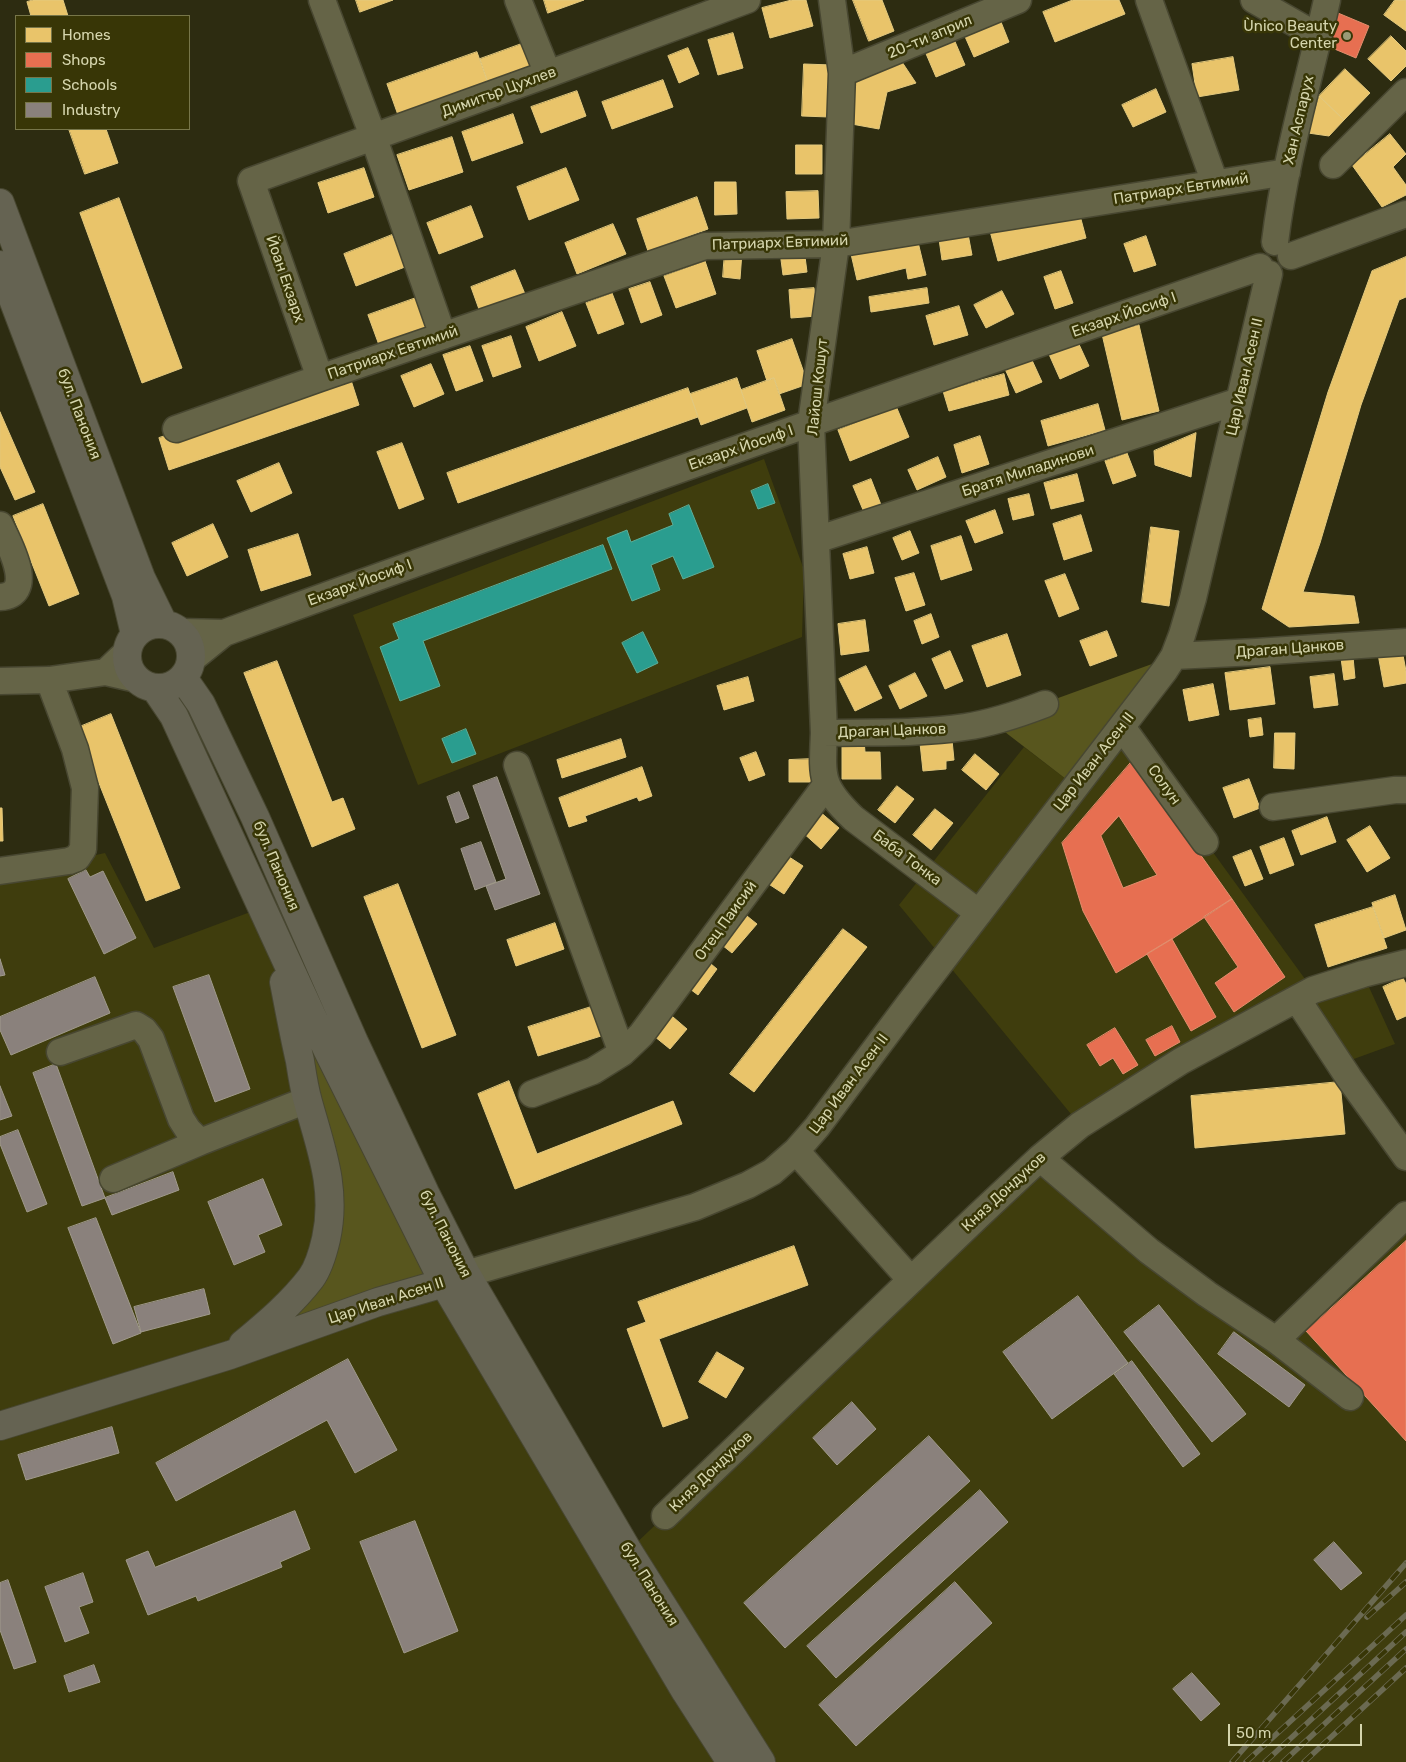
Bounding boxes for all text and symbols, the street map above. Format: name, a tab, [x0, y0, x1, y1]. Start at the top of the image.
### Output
street label: 20-ти април	[885, 11, 975, 63]
legend	[15, 15, 190, 130]
place label: Ùnico Beauty Center	[1243, 18, 1337, 53]
text: Homes	[62, 26, 111, 44]
marker: Ùnico Beauty Center	[1341, 30, 1353, 42]
text: Shops	[62, 51, 106, 69]
street label: Димитър Цухлев	[439, 63, 559, 121]
street label: Хан Аспарух	[1280, 74, 1318, 166]
text: Schools	[62, 76, 117, 94]
text: Industry	[62, 101, 121, 119]
street label: Патриарх Евтимий	[1112, 169, 1250, 209]
street label: Патриарх Евтимий	[711, 232, 849, 254]
street label: Йоан Екзарх	[262, 233, 308, 325]
street label: Екзарх Йосиф I	[1069, 289, 1179, 341]
street label: Цар Иван Асен II	[1223, 316, 1267, 438]
street label: Патриарх Евтимий	[326, 322, 460, 384]
street label: Лайош Кошут	[804, 338, 832, 436]
street label: бул. Панония	[53, 366, 105, 462]
street label: Екзарх Йосиф I	[686, 422, 796, 474]
street label: Братя Миладинови	[960, 441, 1096, 501]
street label: Екзарх Йосиф I	[305, 556, 415, 610]
street label: Драган Цанков	[1235, 636, 1345, 662]
street label: Цар Иван Асен II	[1050, 709, 1138, 815]
street label: Драган Цанков	[837, 720, 947, 742]
street label: Солун	[1144, 762, 1184, 808]
street label: бул. Панония	[249, 818, 303, 914]
street label: Баба Тонка	[869, 826, 945, 890]
street label: Отец Паисий	[691, 878, 761, 964]
street label: Цар Иван Асен II	[806, 1031, 892, 1137]
street label: Княз Дондуков	[958, 1148, 1050, 1236]
street label: бул. Панония	[415, 1187, 475, 1281]
street label: Цар Иван Асен II	[326, 1274, 446, 1328]
street label: Княз Дондуков	[666, 1428, 756, 1516]
street label: бул. Панония	[616, 1539, 682, 1629]
scale bar	[1231, 1714, 1365, 1746]
text: 50 m	[1236, 1724, 1271, 1742]

